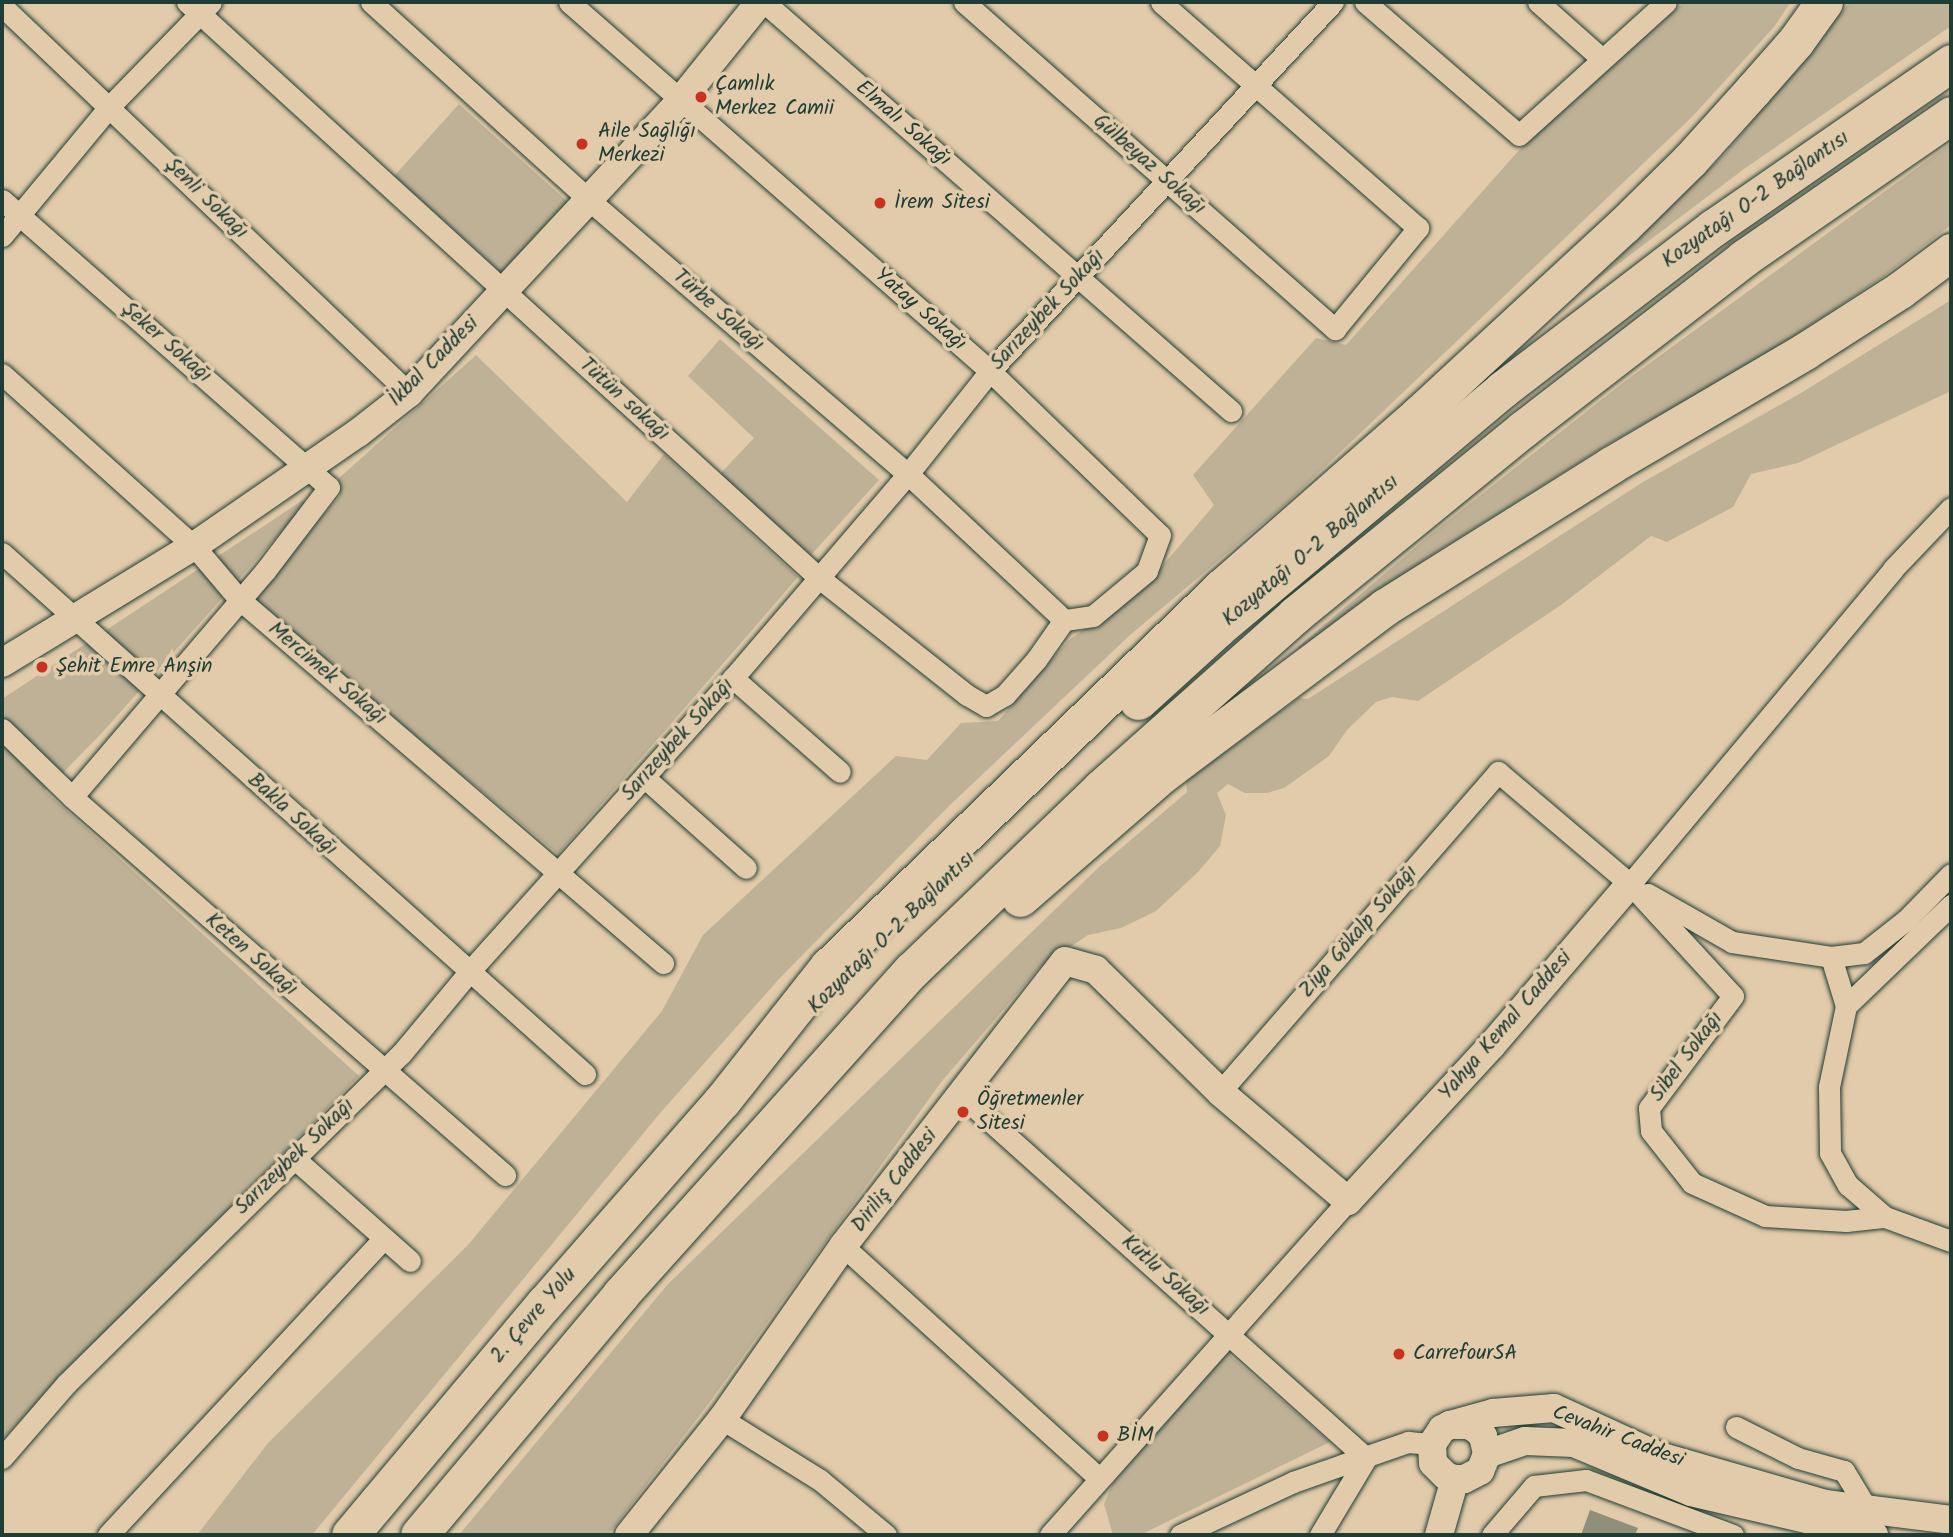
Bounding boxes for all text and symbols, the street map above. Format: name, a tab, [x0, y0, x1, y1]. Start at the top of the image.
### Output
place label: Çamlık Merkez Camii	[715, 72, 834, 122]
street label: Elmalı Sokağı	[850, 76, 956, 172]
marker: Çamlık Merkez Camii	[693, 89, 709, 105]
street label: Gülbeyaz Sokağı	[1087, 109, 1211, 221]
place label: Aile Sağlığı Merkezi	[598, 119, 696, 169]
street label: Kozyatağı O-2 Bağlantısı	[1657, 126, 1855, 274]
marker: Aile Sağlığı Merkezi	[572, 134, 592, 154]
street label: Şenli Sokağı	[159, 153, 253, 245]
place label: İrem Sitesi	[894, 190, 990, 216]
marker: İrem Sitesi	[872, 195, 888, 211]
street label: Sarızeybek Sokağı	[985, 244, 1111, 376]
street label: Yatay Sokağı	[869, 263, 971, 357]
street label: Türbe Sokağı	[667, 264, 769, 358]
street label: Şeker Sokağı	[116, 297, 216, 389]
street label: İkbal Caddesi	[384, 312, 484, 412]
street label: Tütün sokağı	[574, 353, 674, 447]
street label: Kozyatağı O-2 Bağlantısı	[1217, 470, 1405, 632]
street label: Mercimek Sokağı	[262, 617, 392, 731]
place label: Şehit Emre Anşin	[56, 654, 212, 680]
marker: Şehit Emre Anşin	[34, 659, 50, 675]
street label: Sarızeybek Sokağı	[616, 673, 740, 807]
street label: Bakla Sokağı	[242, 768, 342, 862]
street label: Kozyatağı O-2 Bağlantısı	[803, 846, 981, 1020]
street label: Ziya Gökalp Sokağı	[1295, 861, 1423, 1003]
street label: Keten Sokağı	[199, 908, 303, 1002]
street label: Yahya Kemal Caddesi	[1434, 946, 1578, 1106]
street label: Sibel Sokağı	[1645, 1007, 1729, 1107]
place label: Öğretmenler Sitesi	[977, 1087, 1083, 1137]
street label: Sarızeybek Sokağı	[230, 1094, 360, 1220]
marker: Öğretmenler Sitesi	[955, 1104, 971, 1120]
street label: Diriliş Caddesi	[847, 1124, 943, 1238]
street label: Kutlu Sokağı	[1116, 1230, 1214, 1322]
street label: 2. Çevre Yolu	[486, 1263, 582, 1369]
place label: CarrefourSA	[1413, 1341, 1517, 1367]
marker: CarrefourSA	[1391, 1346, 1407, 1362]
street label: Cevahir Caddesi	[1549, 1400, 1687, 1474]
place label: BİM	[1117, 1423, 1153, 1449]
marker: BİM	[1095, 1428, 1111, 1444]

